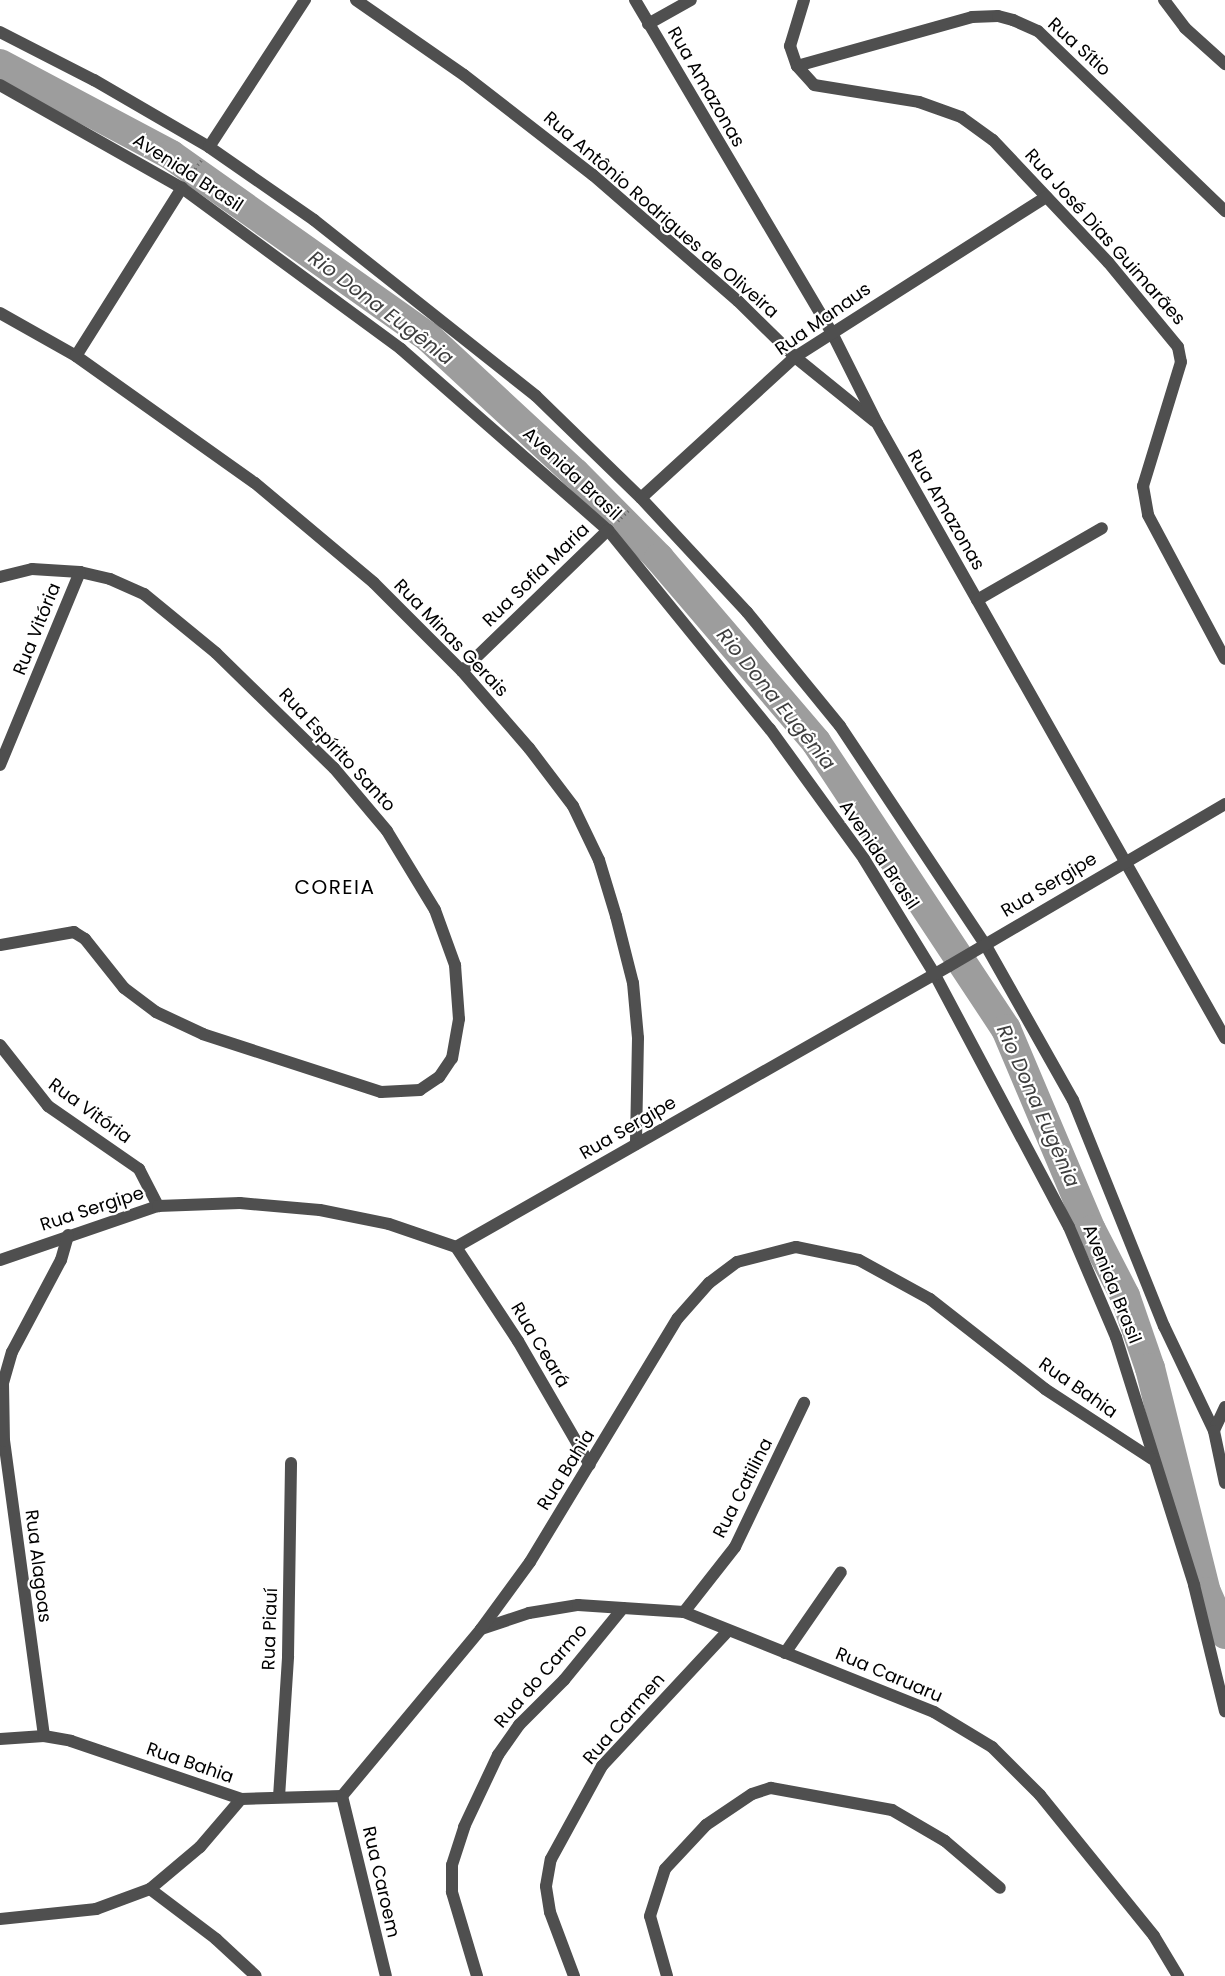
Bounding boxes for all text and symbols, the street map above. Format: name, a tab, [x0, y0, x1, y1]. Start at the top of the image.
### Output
street label: Rua Sítio	[1043, 13, 1115, 81]
street label: Rua Amazonas	[663, 23, 749, 151]
street label: Rua Antônio Rodrigues de Oliveira	[539, 107, 783, 323]
street label: Avenida Brasil	[129, 129, 247, 217]
street label: Rua José Dias Guimarães	[1020, 145, 1190, 329]
water label: Rio Dona Eugênia	[304, 246, 458, 370]
street label: Rua Manaus	[771, 278, 875, 360]
street label: Avenida Brasil	[518, 423, 626, 525]
street label: Rua Amazonas	[903, 446, 989, 574]
street label: Rua Sofia Maria	[478, 519, 594, 631]
street label: Rua Minas Gerais	[389, 575, 513, 701]
street label: Rua Vitória	[9, 580, 65, 678]
water label: Rio Dona Eugênia	[712, 623, 840, 775]
street label: Rua Espírito Santo	[274, 684, 400, 816]
street label: Avenida Brasil	[835, 796, 923, 914]
street label: Rua Sergipe	[997, 848, 1101, 922]
district label: COREIA	[295, 875, 375, 899]
water label: Rio Dona Eugênia	[991, 1021, 1085, 1191]
street label: Rua Vitória	[44, 1074, 136, 1148]
street label: Rua Sergipe	[576, 1092, 680, 1164]
street label: Rua Sergipe	[37, 1182, 147, 1236]
street label: Avenida Brasil	[1078, 1221, 1146, 1347]
street label: Rua Ceará	[506, 1298, 574, 1392]
street label: Rua Bahia	[1035, 1353, 1121, 1423]
street label: Rua Bahia	[533, 1426, 599, 1514]
street label: Rua Catilina	[709, 1435, 777, 1541]
street label: Rua Alagoas	[20, 1508, 56, 1624]
street label: Rua Piauí	[258, 1587, 282, 1671]
street label: Rua do Carmo	[490, 1620, 592, 1732]
street label: Rua Caruaru	[832, 1643, 946, 1707]
street label: Rua Carmen	[579, 1669, 669, 1769]
street label: Rua Bahia	[144, 1738, 236, 1788]
street label: Rua Caroem	[358, 1824, 404, 1940]

